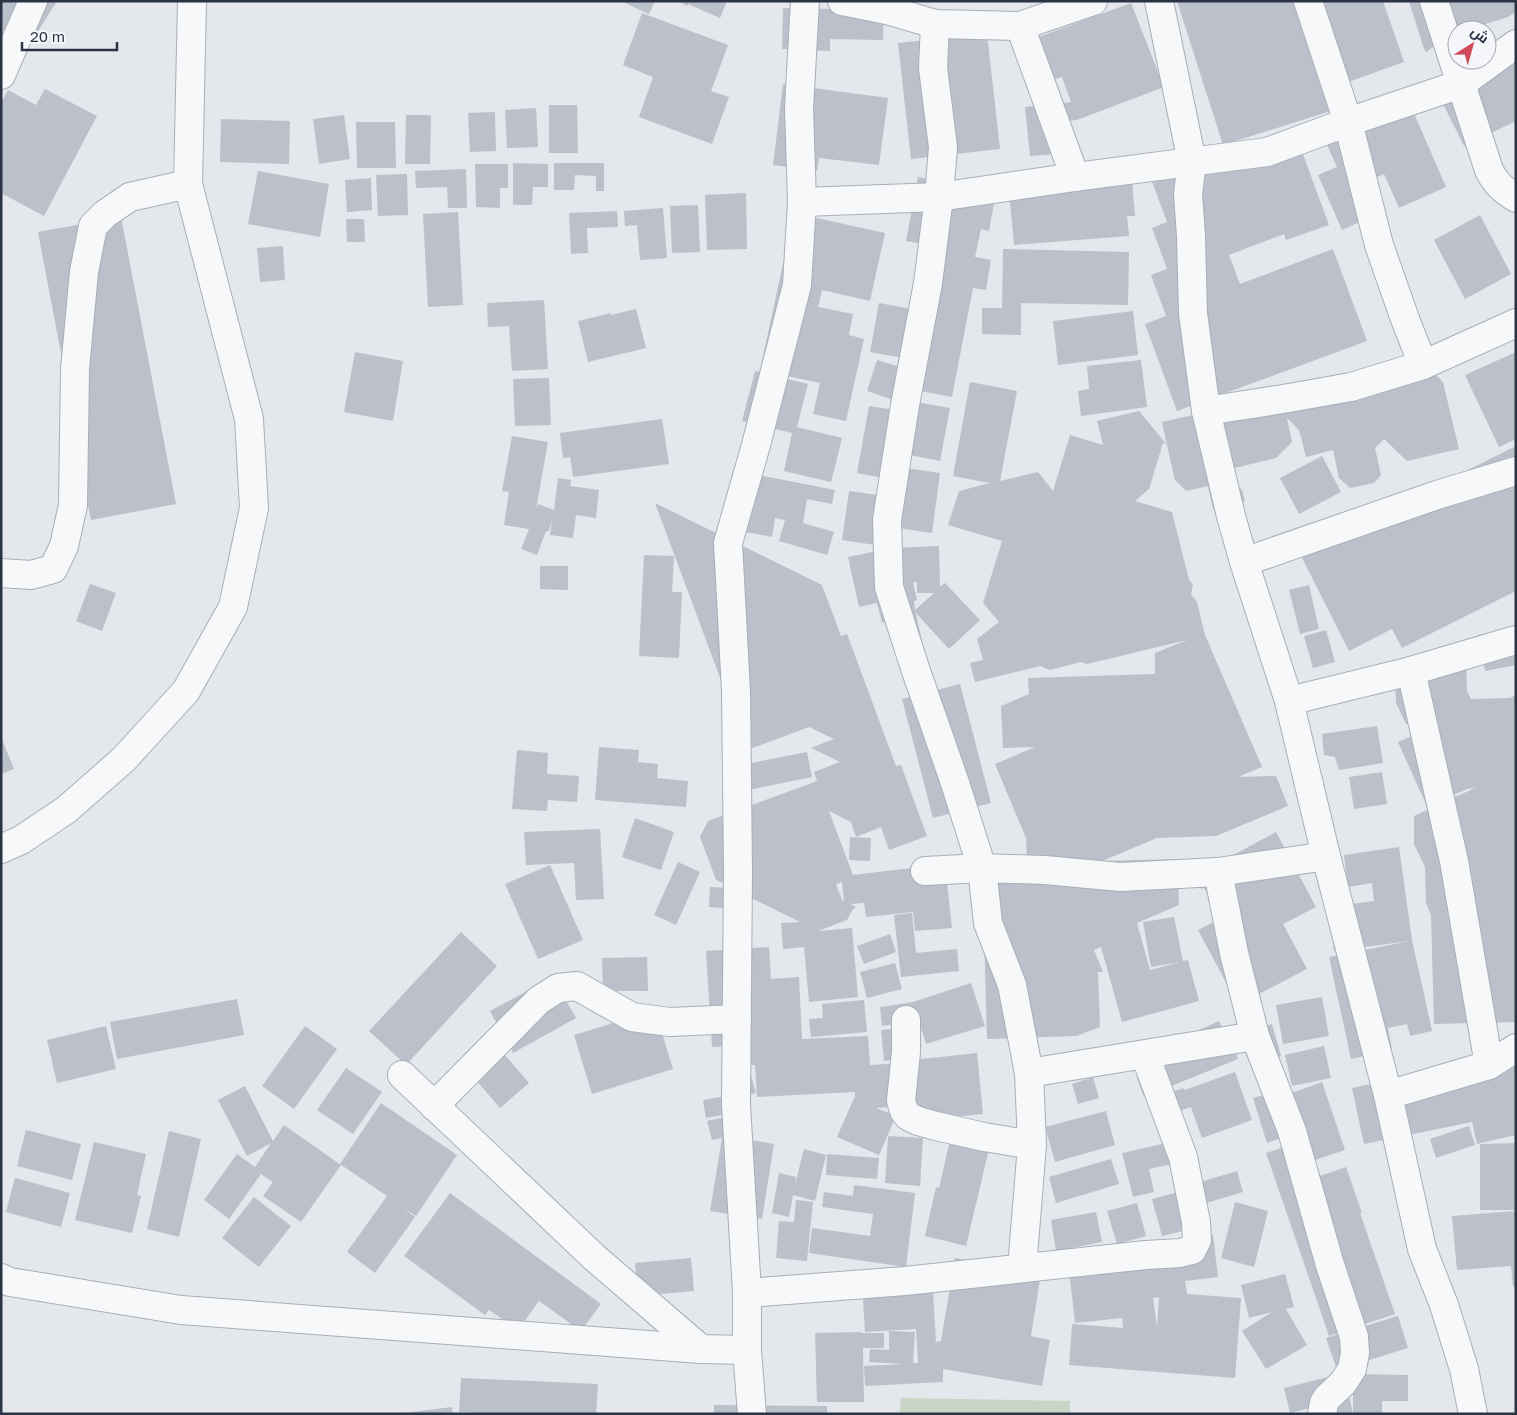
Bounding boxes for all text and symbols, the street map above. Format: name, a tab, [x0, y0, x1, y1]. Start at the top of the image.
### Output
scale bar	[22, 20, 118, 52]
north arrow	[1447, 20, 1497, 70]
text: ش	[1467, 22, 1492, 47]
text: 20 m	[30, 27, 65, 45]

